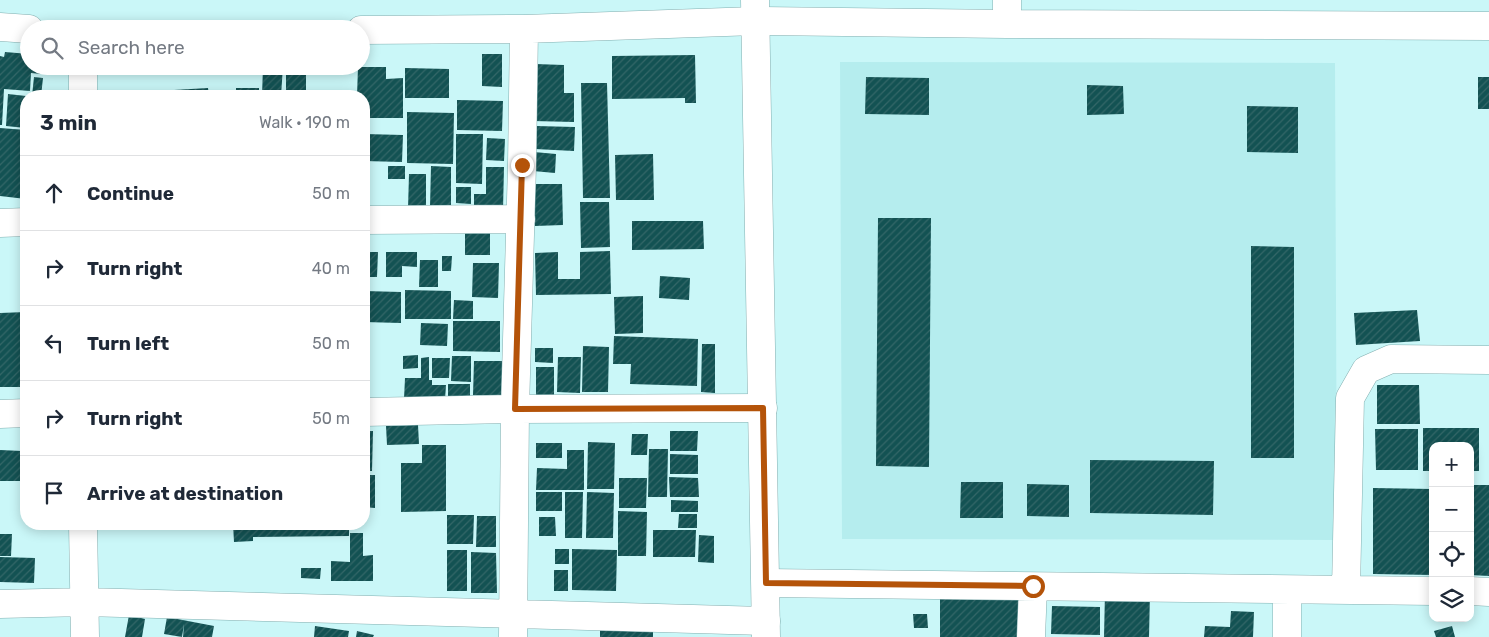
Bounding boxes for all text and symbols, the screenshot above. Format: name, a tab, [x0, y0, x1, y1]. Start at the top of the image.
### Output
search box	[20, 20, 370, 75]
icon: search	[38, 34, 66, 62]
text: Search here	[78, 36, 185, 59]
text: 3 min	[40, 110, 97, 135]
text: Walk · 190 m	[259, 113, 350, 132]
route end	[511, 154, 534, 177]
icon: ahead	[40, 179, 68, 207]
text: Continue	[87, 182, 174, 205]
text: 50 m	[312, 184, 350, 203]
icon: right	[40, 254, 68, 282]
text: Turn right	[87, 257, 182, 280]
text: 40 m	[312, 259, 350, 278]
icon: left	[40, 329, 68, 357]
text: Turn left	[87, 332, 169, 355]
text: 50 m	[312, 334, 350, 353]
icon: right	[40, 404, 68, 432]
text: Turn right	[87, 407, 182, 430]
text: 50 m	[312, 409, 350, 428]
map controls	[1429, 442, 1474, 622]
button: +	[1429, 442, 1474, 487]
icon: arrive	[40, 479, 68, 507]
text: Arrive at destination	[87, 482, 283, 505]
button: −	[1429, 487, 1474, 532]
button: locate	[1429, 532, 1474, 577]
route start	[1022, 575, 1045, 598]
button: layers	[1429, 577, 1474, 622]

